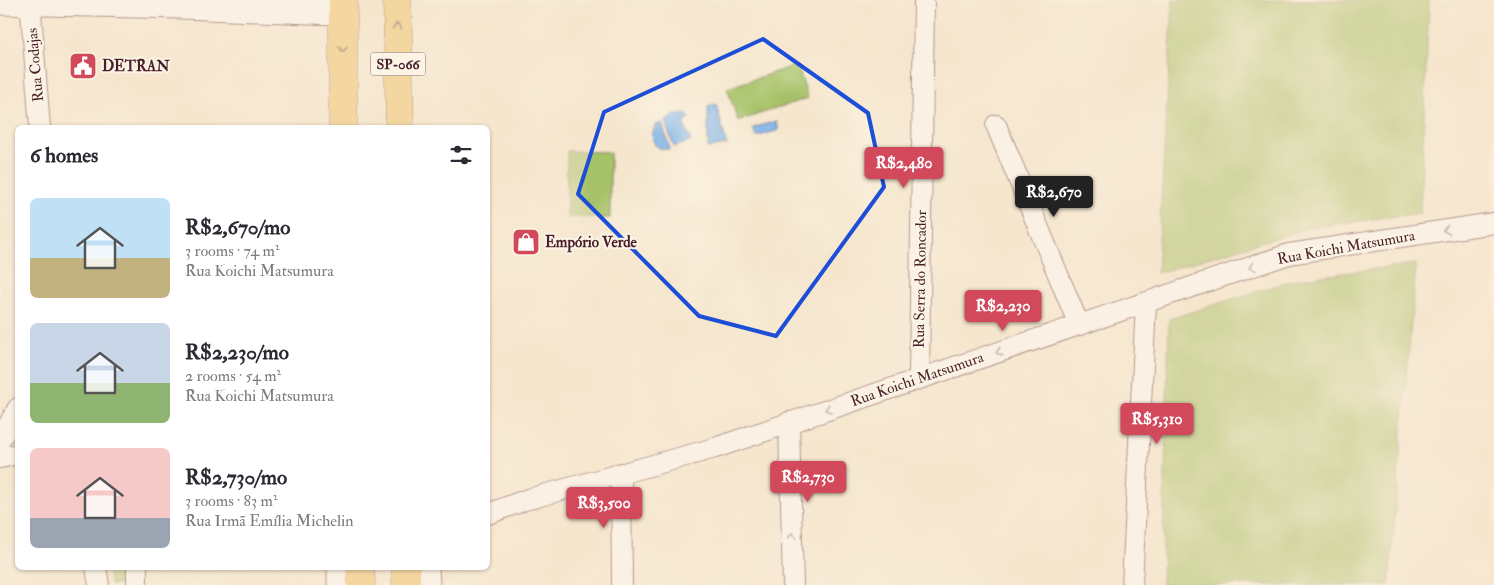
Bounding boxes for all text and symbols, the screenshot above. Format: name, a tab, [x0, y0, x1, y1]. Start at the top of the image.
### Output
one-way arrow	[392, 22, 403, 30]
street label: Rua Codajas	[23, 27, 48, 103]
one-way arrow	[338, 45, 348, 53]
public building icon: DETRAN	[68, 51, 98, 81]
road number: SP-066	[370, 52, 426, 76]
place label: DETRAN	[102, 57, 170, 76]
icon: filters	[447, 141, 475, 169]
text: 6 homes	[30, 142, 98, 169]
pin: R$2,480	[858, 146, 950, 189]
text: R$2,480	[875, 153, 933, 173]
pin: R$2,670	[1008, 176, 1100, 218]
text: R$2,670	[1026, 182, 1082, 202]
street label: Rua Serra do Roncador	[910, 209, 931, 348]
text: R$2,670/mo	[185, 214, 290, 241]
icon: home	[70, 218, 130, 278]
one-way arrow	[1441, 225, 1450, 235]
street label: Rua Koichi Matsumura	[1276, 226, 1417, 269]
shop icon: Empório Verde	[511, 227, 541, 257]
place label: Empório Verde	[545, 233, 638, 253]
text: 3 rooms · 74 m²	[185, 241, 279, 261]
text: Rua Koichi Matsumura	[185, 261, 334, 281]
one-way arrow	[1248, 261, 1257, 271]
pin: R$2,230	[957, 290, 1049, 332]
text: R$2,230	[976, 296, 1030, 316]
text: R$2,230/mo	[185, 339, 289, 366]
icon: home	[70, 343, 130, 403]
one-way arrow	[995, 346, 1003, 356]
street label: Rua Koichi Matsumura	[848, 348, 987, 411]
text: 2 rooms · 54 m²	[185, 366, 281, 386]
text: Rua Koichi Matsumura	[185, 386, 334, 406]
pin: R$5,310	[1111, 402, 1203, 445]
one-way arrow	[824, 403, 833, 413]
text: R$5,310	[1131, 409, 1183, 429]
pin: R$2,730	[762, 460, 854, 503]
text: R$2,730/mo	[185, 464, 287, 491]
text: R$2,730	[781, 467, 835, 487]
icon: home	[70, 468, 130, 528]
pin: R$3,500	[558, 486, 650, 529]
text: 3 rooms · 83 m²	[185, 491, 278, 511]
text: R$3,500	[577, 493, 631, 513]
text: Rua Irmã Emília Michelin	[185, 511, 354, 531]
one-way arrow	[787, 532, 797, 540]

